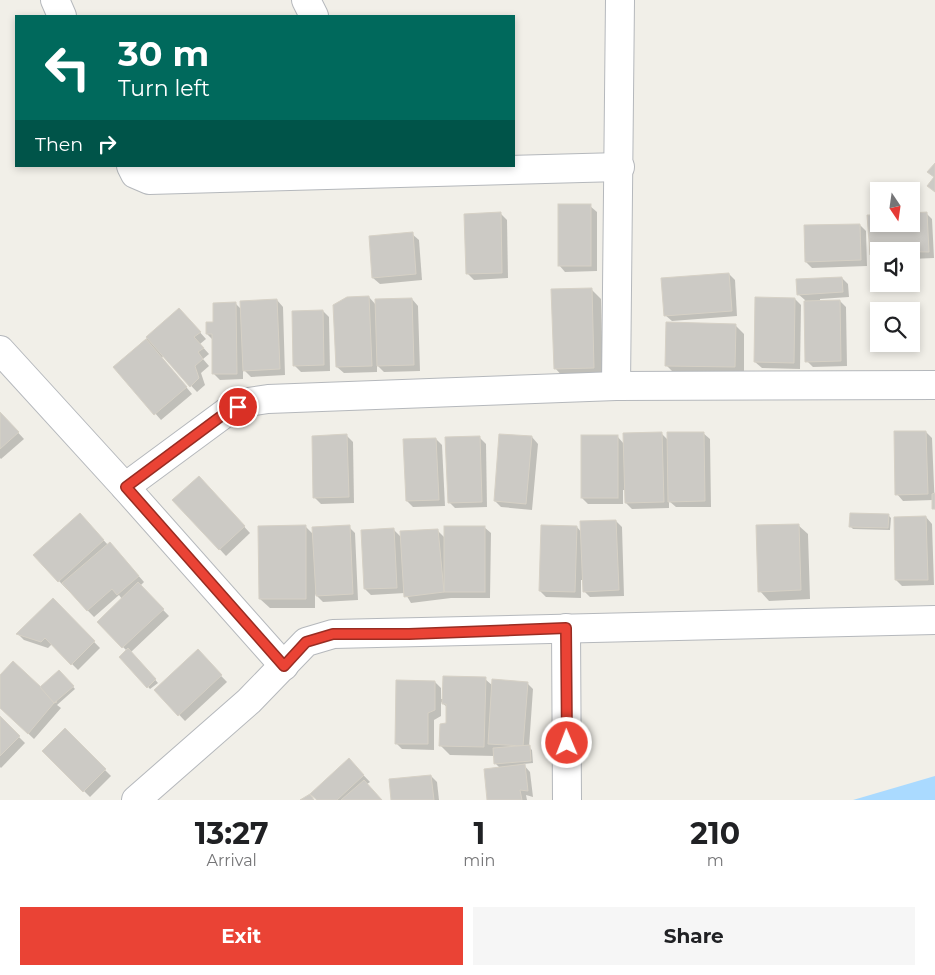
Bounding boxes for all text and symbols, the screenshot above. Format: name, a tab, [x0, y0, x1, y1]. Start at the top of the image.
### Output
text: 30 m	[118, 32, 209, 75]
icon: left	[35, 35, 100, 100]
text: Turn left	[118, 75, 210, 102]
icon: right	[93, 130, 121, 158]
text: Then	[35, 133, 83, 156]
north arrow	[870, 182, 920, 232]
map controls	[870, 182, 920, 352]
button: sound	[870, 242, 920, 292]
button: search	[870, 302, 920, 352]
pin	[217, 386, 259, 428]
icon: arrive	[224, 393, 252, 421]
position arrow	[540, 716, 592, 768]
text: 13:27	[195, 815, 269, 852]
text: 1	[474, 815, 485, 852]
text: 210	[690, 815, 740, 852]
text: Arrival	[206, 851, 257, 870]
text: min	[463, 851, 495, 870]
text: m	[707, 851, 724, 870]
button: Exit	[20, 907, 463, 965]
button: Share	[473, 907, 915, 965]

